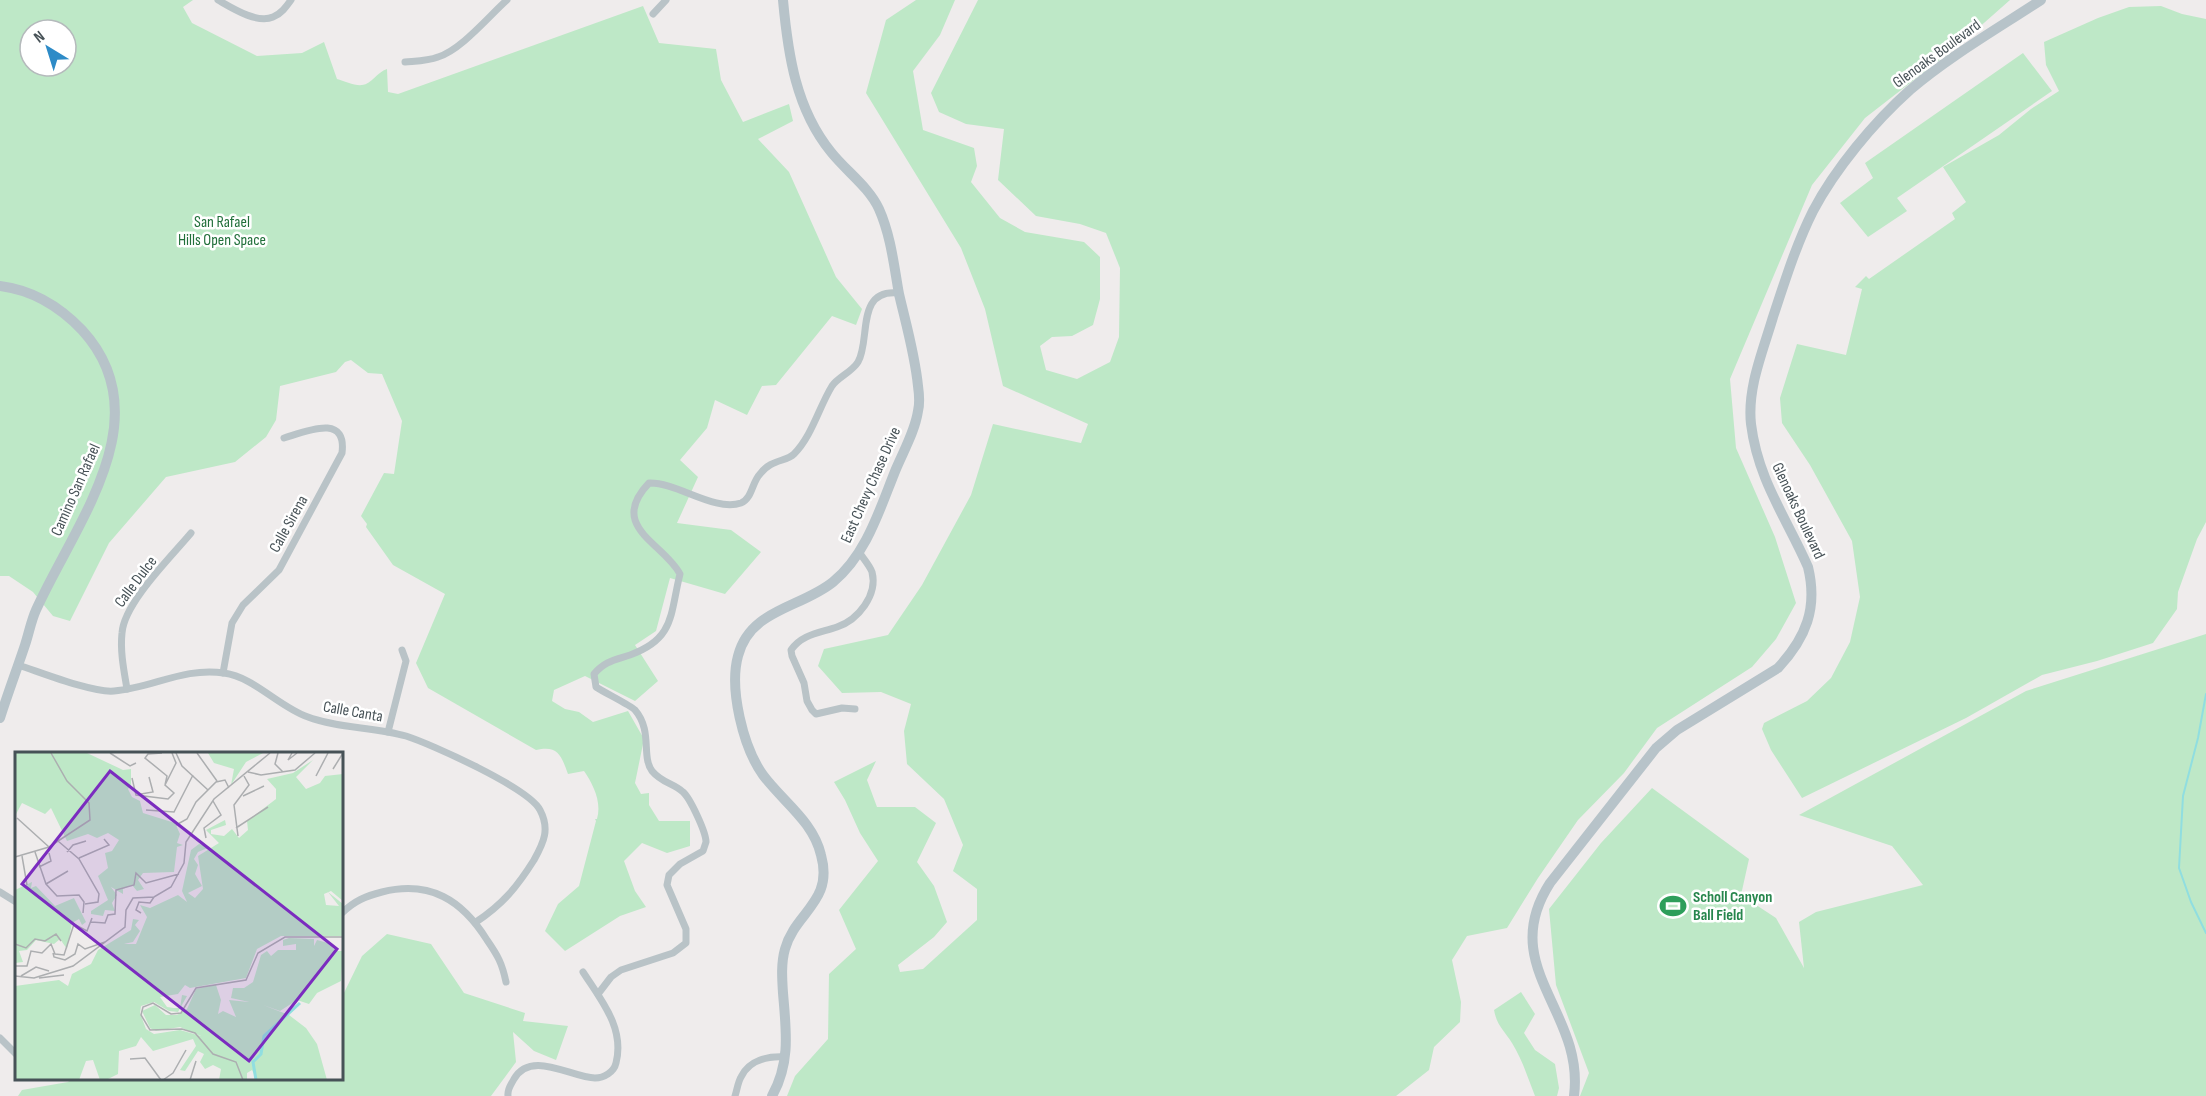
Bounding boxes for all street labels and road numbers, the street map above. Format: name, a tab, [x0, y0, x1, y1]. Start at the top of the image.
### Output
street label: Glenoaks Boulevard	[1889, 16, 1985, 92]
street label: East Chevy Chase Drive	[837, 424, 905, 546]
street label: Camino San Rafael	[47, 441, 105, 539]
street label: Glenoaks Boulevard	[1767, 460, 1829, 562]
street label: Calle Sirena	[266, 492, 312, 556]
street label: Calle Dulce	[111, 553, 161, 611]
street label: Calle Canta	[322, 697, 384, 727]

